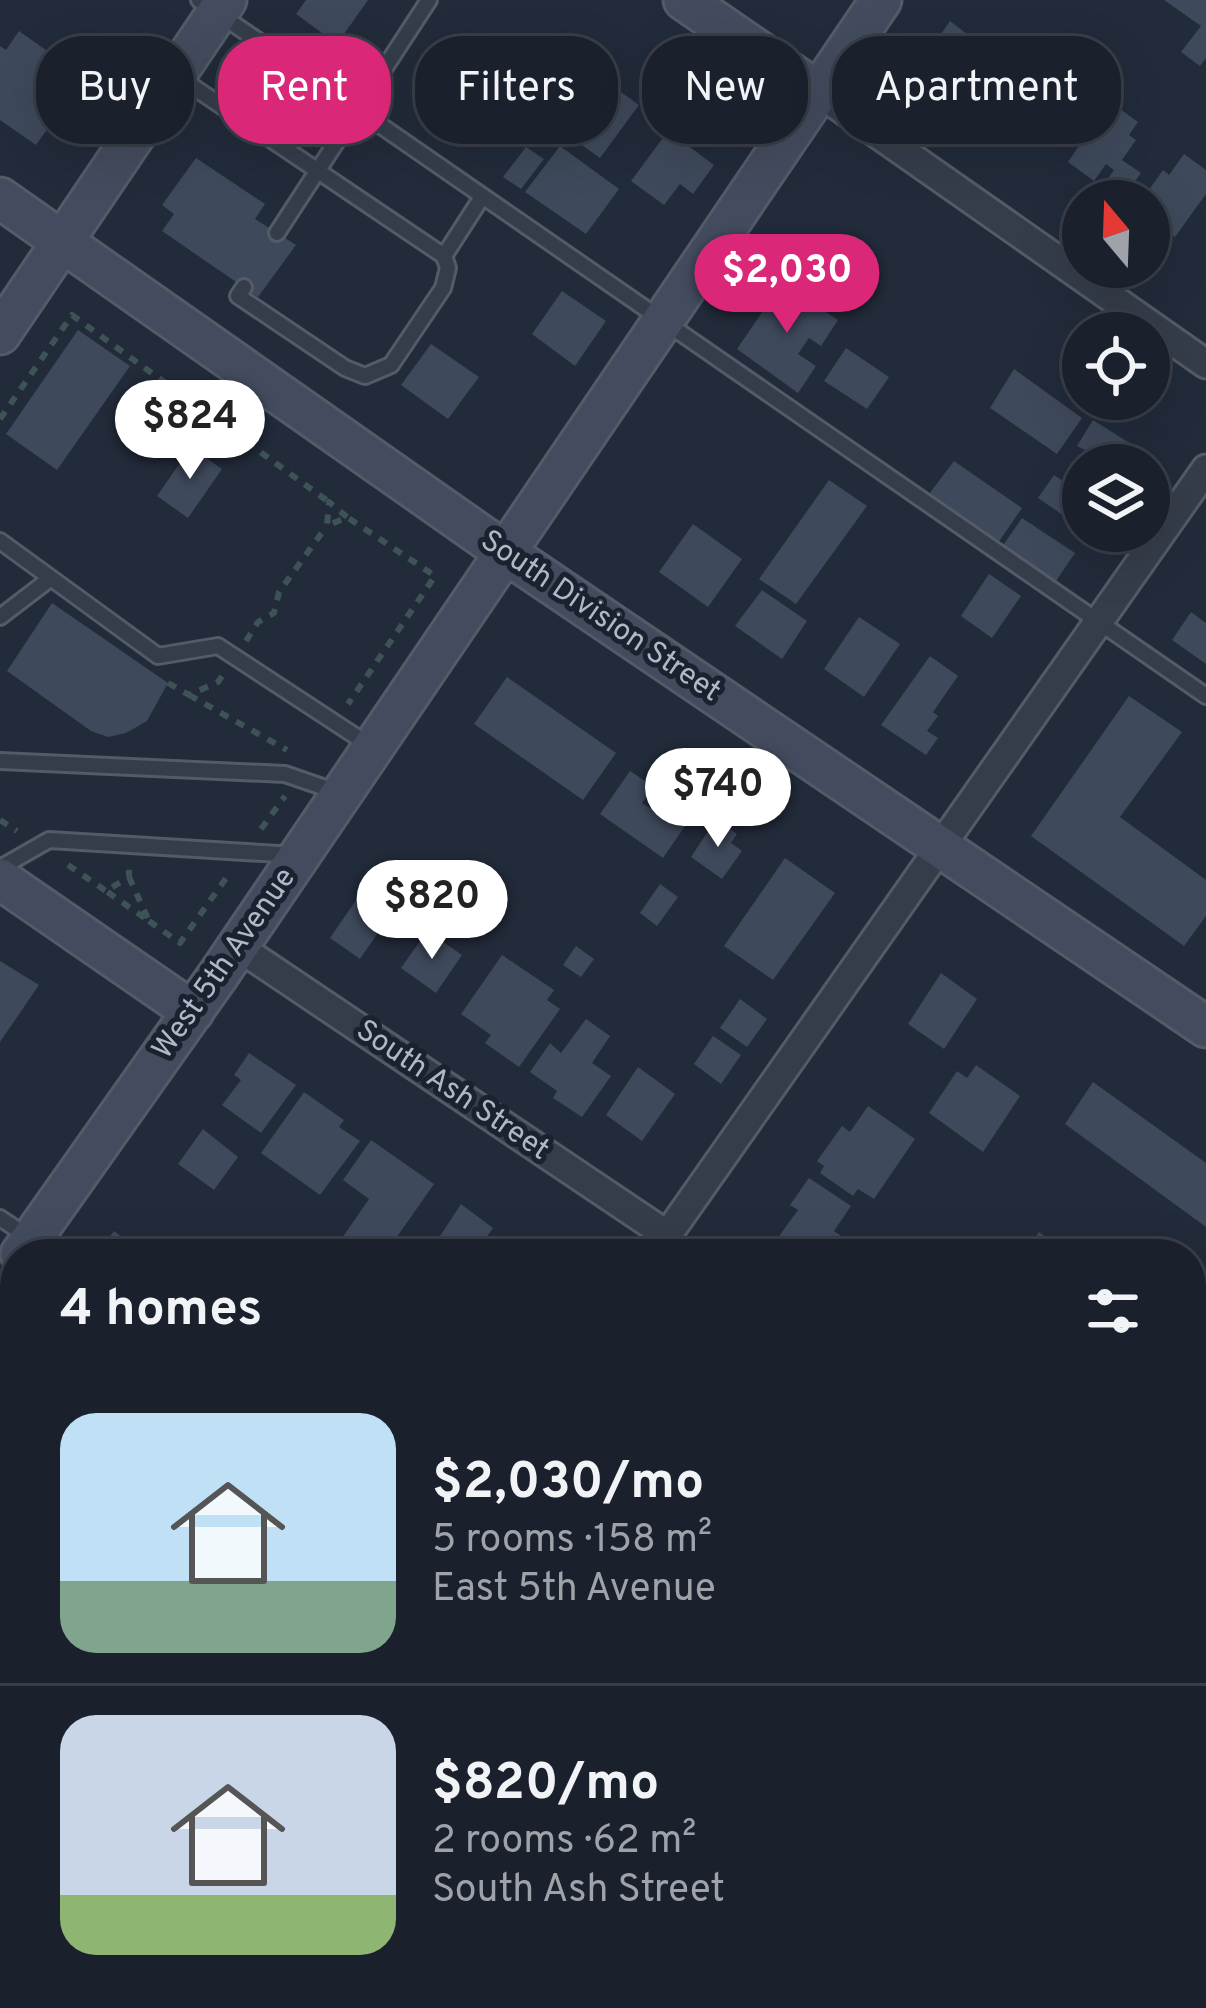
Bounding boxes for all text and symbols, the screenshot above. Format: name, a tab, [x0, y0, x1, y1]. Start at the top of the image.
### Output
chip: Buy	[36, 36, 194, 144]
chip: Rent	[218, 36, 391, 144]
chip: Filters	[415, 36, 618, 144]
chip: New	[642, 36, 808, 144]
chip: Apartment	[832, 36, 1121, 144]
north arrow	[1062, 180, 1170, 288]
map controls	[1062, 180, 1170, 552]
pin: $2,030	[689, 234, 885, 336]
text: $2,030	[721, 248, 853, 297]
button: locate	[1062, 312, 1170, 420]
pin: $824	[119, 380, 261, 482]
text: $824	[142, 394, 238, 443]
button: layers	[1062, 444, 1170, 552]
street label: South Division Street	[473, 523, 727, 711]
pin: $740	[647, 748, 789, 850]
text: $740	[672, 762, 764, 811]
pin: $820	[361, 860, 503, 962]
street label: West 5th Avenue	[145, 861, 305, 1067]
text: $820	[384, 874, 480, 923]
street label: South Ash Street	[348, 1013, 556, 1169]
icon: filters	[1080, 1278, 1146, 1344]
text: 4 homes	[60, 1279, 262, 1344]
text: $2,030/mo	[432, 1452, 704, 1517]
icon: home	[156, 1461, 300, 1605]
text: 5 rooms · 158 m²	[432, 1517, 712, 1566]
text: East 5th Avenue	[432, 1566, 716, 1615]
text: $820/mo	[432, 1753, 659, 1818]
icon: home	[156, 1763, 300, 1907]
text: 2 rooms · 62 m²	[432, 1818, 696, 1867]
text: South Ash Street	[432, 1867, 725, 1916]

